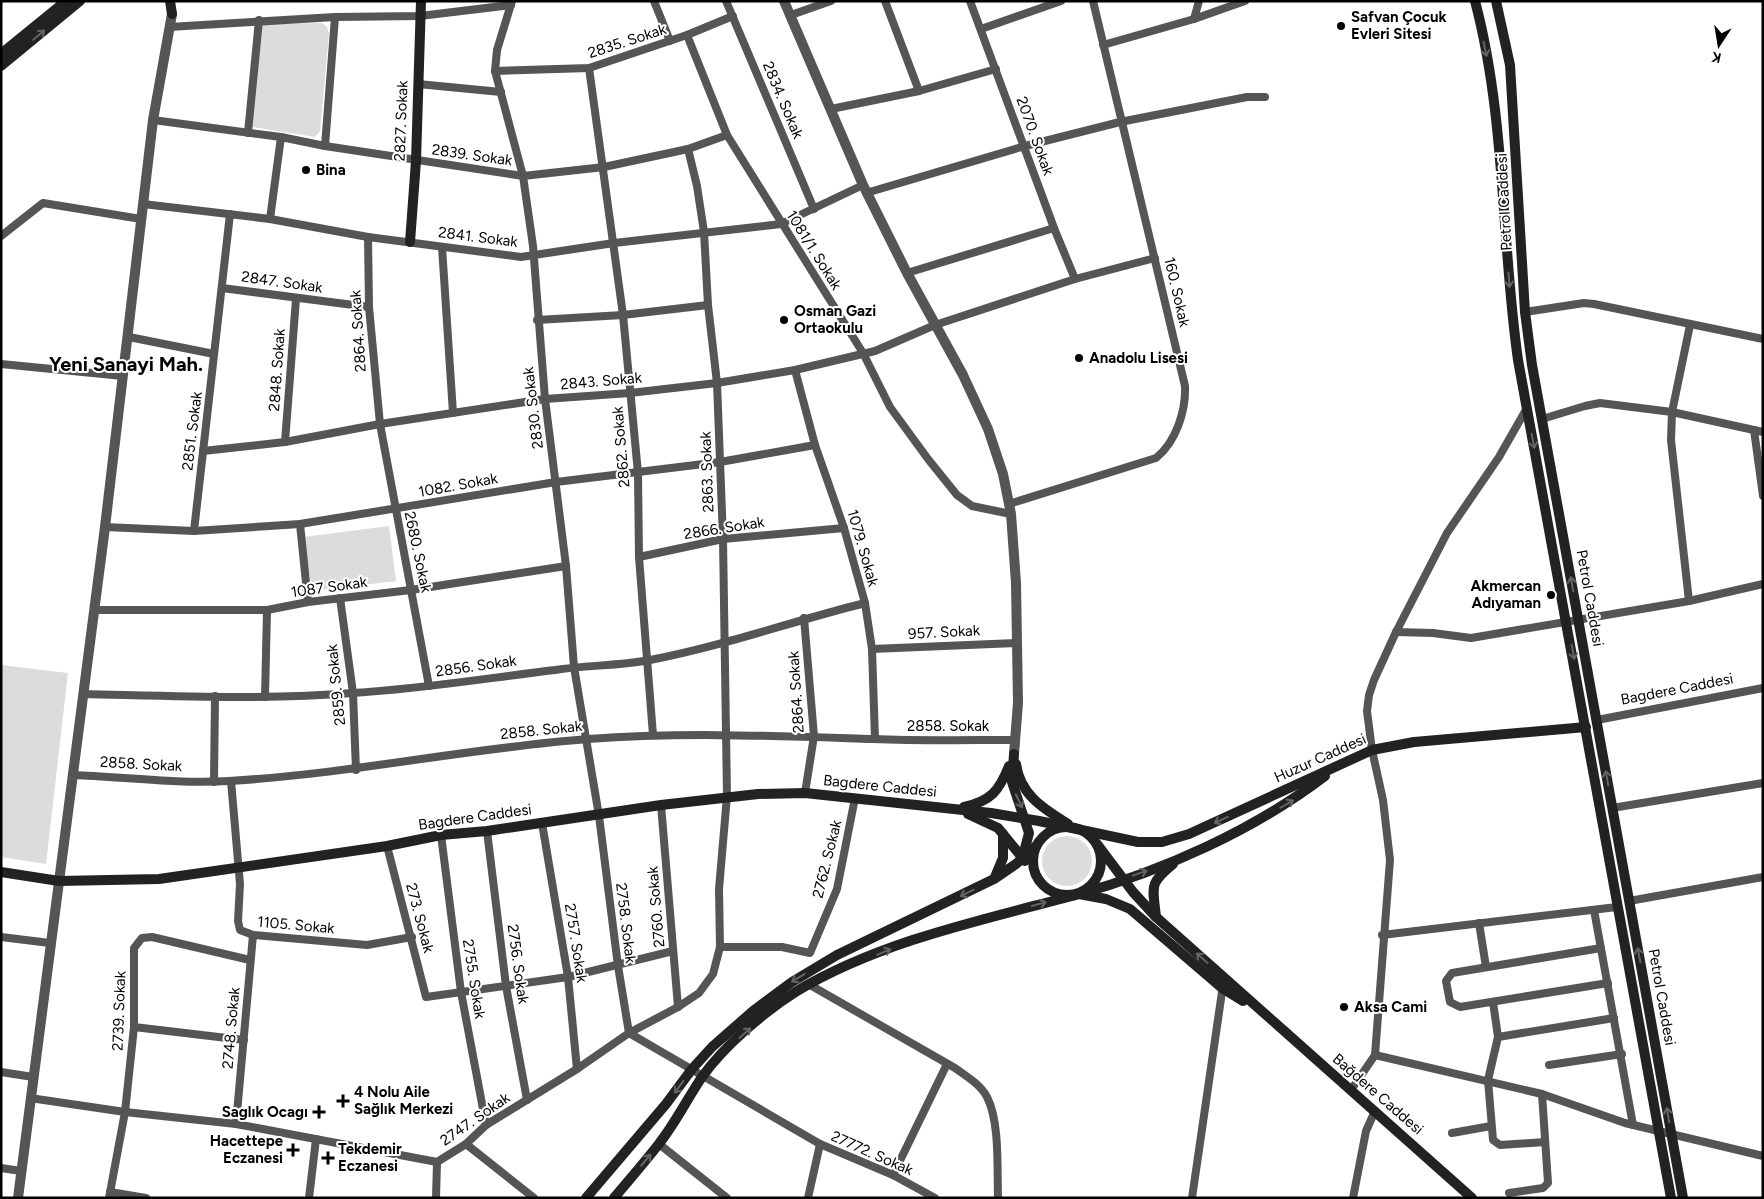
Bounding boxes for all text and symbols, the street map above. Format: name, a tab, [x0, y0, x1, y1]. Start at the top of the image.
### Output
place label: Safvan Çocuk Evleri Sitesi	[1351, 8, 1447, 43]
street label: 2835. Sokak	[586, 20, 669, 62]
marker: Safvan Çocuk Evleri Sitesi	[1335, 20, 1347, 32]
north arrow	[1694, 20, 1744, 70]
one-way arrow	[32, 30, 45, 41]
one-way arrow	[1481, 40, 1491, 56]
text: K	[1709, 48, 1723, 67]
street label: 2834. Sokak	[759, 59, 808, 142]
street label: 2827. Sokak	[391, 80, 411, 162]
street label: 2070. Sokak	[1012, 94, 1058, 178]
street label: 2839. Sokak	[431, 140, 514, 170]
street label: Petrol Caddesi	[1492, 153, 1516, 251]
place label: Bina	[316, 161, 346, 179]
marker: Bina	[300, 164, 312, 176]
street label: 1081/1. Sokak	[783, 207, 846, 294]
street label: 2841. Sokak	[437, 223, 519, 251]
street label: 160. Sokak	[1160, 255, 1194, 329]
street label: 2847. Sokak	[240, 267, 324, 297]
one-way arrow	[1504, 272, 1514, 288]
street label: 2864. Sokak	[346, 289, 370, 373]
place label: Osman Gazi Ortaokulu	[794, 302, 876, 337]
marker: Osman Gazi Ortaokulu	[778, 314, 790, 326]
street label: 2848. Sokak	[265, 327, 289, 412]
place label: Anadolu Lisesi	[1089, 349, 1188, 367]
district label: Yeni Sanayi Mah.	[49, 352, 203, 376]
marker: Anadolu Lisesi	[1073, 352, 1085, 364]
street label: 2830. Sokak	[519, 365, 547, 450]
street label: 2843. Sokak	[559, 368, 643, 394]
street label: 2851. Sokak	[178, 390, 206, 471]
street label: 2862. Sokak	[608, 405, 634, 488]
street label: 2863. Sokak	[697, 430, 717, 513]
one-way arrow	[1529, 432, 1539, 448]
street label: 1082. Sokak	[417, 469, 500, 501]
street label: 1079. Sokak	[843, 507, 883, 589]
street label: 2680. Sokak	[401, 510, 436, 595]
street label: 2866. Sokak	[682, 513, 766, 543]
street label: Petrol Caddesi	[1573, 548, 1607, 648]
street label: 1087 Sokak	[290, 573, 369, 601]
one-way arrow	[1567, 576, 1577, 592]
place label: Akmercan Adıyaman	[1470, 577, 1541, 612]
marker: Akmercan Adıyaman	[1545, 589, 1557, 601]
street label: 957. Sokak	[908, 621, 981, 643]
street label: 2859. Sokak	[323, 643, 349, 726]
one-way arrow	[1568, 644, 1578, 660]
street label: 2864. Sokak	[784, 650, 808, 734]
street label: 2856. Sokak	[434, 651, 518, 681]
street label: Bagdere Caddesi	[1619, 669, 1735, 709]
street label: 2858. Sokak	[499, 717, 584, 743]
street label: 2858. Sokak	[907, 717, 990, 735]
street label: Huzur Caddesi	[1271, 730, 1369, 786]
street label: 2858. Sokak	[99, 753, 183, 775]
street label: Bagdere Caddesi	[822, 771, 938, 801]
one-way arrow	[1602, 771, 1612, 787]
one-way arrow	[1015, 793, 1024, 808]
one-way arrow	[1279, 798, 1294, 808]
street label: Bagdere Caddesi	[417, 800, 533, 834]
one-way arrow	[1214, 815, 1229, 825]
street label: 2762. Sokak	[809, 817, 846, 900]
street label: 2760. Sokak	[643, 865, 669, 948]
one-way arrow	[1132, 867, 1147, 877]
street label: 273. Sokak	[402, 881, 438, 955]
street label: 2758. Sokak	[612, 882, 640, 965]
one-way arrow	[960, 889, 975, 898]
one-way arrow	[1031, 898, 1047, 908]
street label: 2757. Sokak	[561, 902, 591, 985]
street label: 1105. Sokak	[257, 913, 336, 937]
street label: 2756. Sokak	[503, 923, 533, 1006]
street label: 2755. Sokak	[459, 938, 489, 1021]
one-way arrow	[876, 946, 891, 956]
street label: Petrol Caddesi	[1645, 947, 1679, 1047]
one-way arrow	[1634, 948, 1644, 964]
one-way arrow	[1195, 952, 1208, 963]
street label: 2739. Sokak	[109, 970, 129, 1051]
one-way arrow	[792, 973, 806, 983]
street label: 2748. Sokak	[218, 986, 244, 1070]
place label: Aksa Cami	[1354, 998, 1427, 1016]
marker: Aksa Cami	[1338, 1001, 1350, 1013]
one-way arrow	[738, 1027, 751, 1038]
street label: Bağdere Caddesi	[1329, 1050, 1427, 1138]
one-way arrow	[674, 1080, 684, 1094]
place label: 4 Nolu Aile Sağlık Merkezi	[354, 1083, 453, 1118]
street label: 2747. Sokak	[437, 1088, 514, 1149]
marker: 4 Nolu Aile Sağlık Merkezi	[336, 1094, 350, 1108]
place label: Saglık Ocagı	[222, 1103, 308, 1121]
marker: Saglık Ocagı	[312, 1105, 326, 1119]
one-way arrow	[1662, 1108, 1672, 1124]
street label: 27772. Sokak	[828, 1127, 916, 1179]
place label: Hacettepe Eczanesi	[210, 1132, 284, 1167]
place label: Tekdemir Eczanesi	[338, 1140, 402, 1175]
marker: Hacettepe Eczanesi	[287, 1144, 299, 1156]
marker: Tekdemir Eczanesi	[322, 1152, 334, 1164]
one-way arrow	[640, 1154, 651, 1167]

